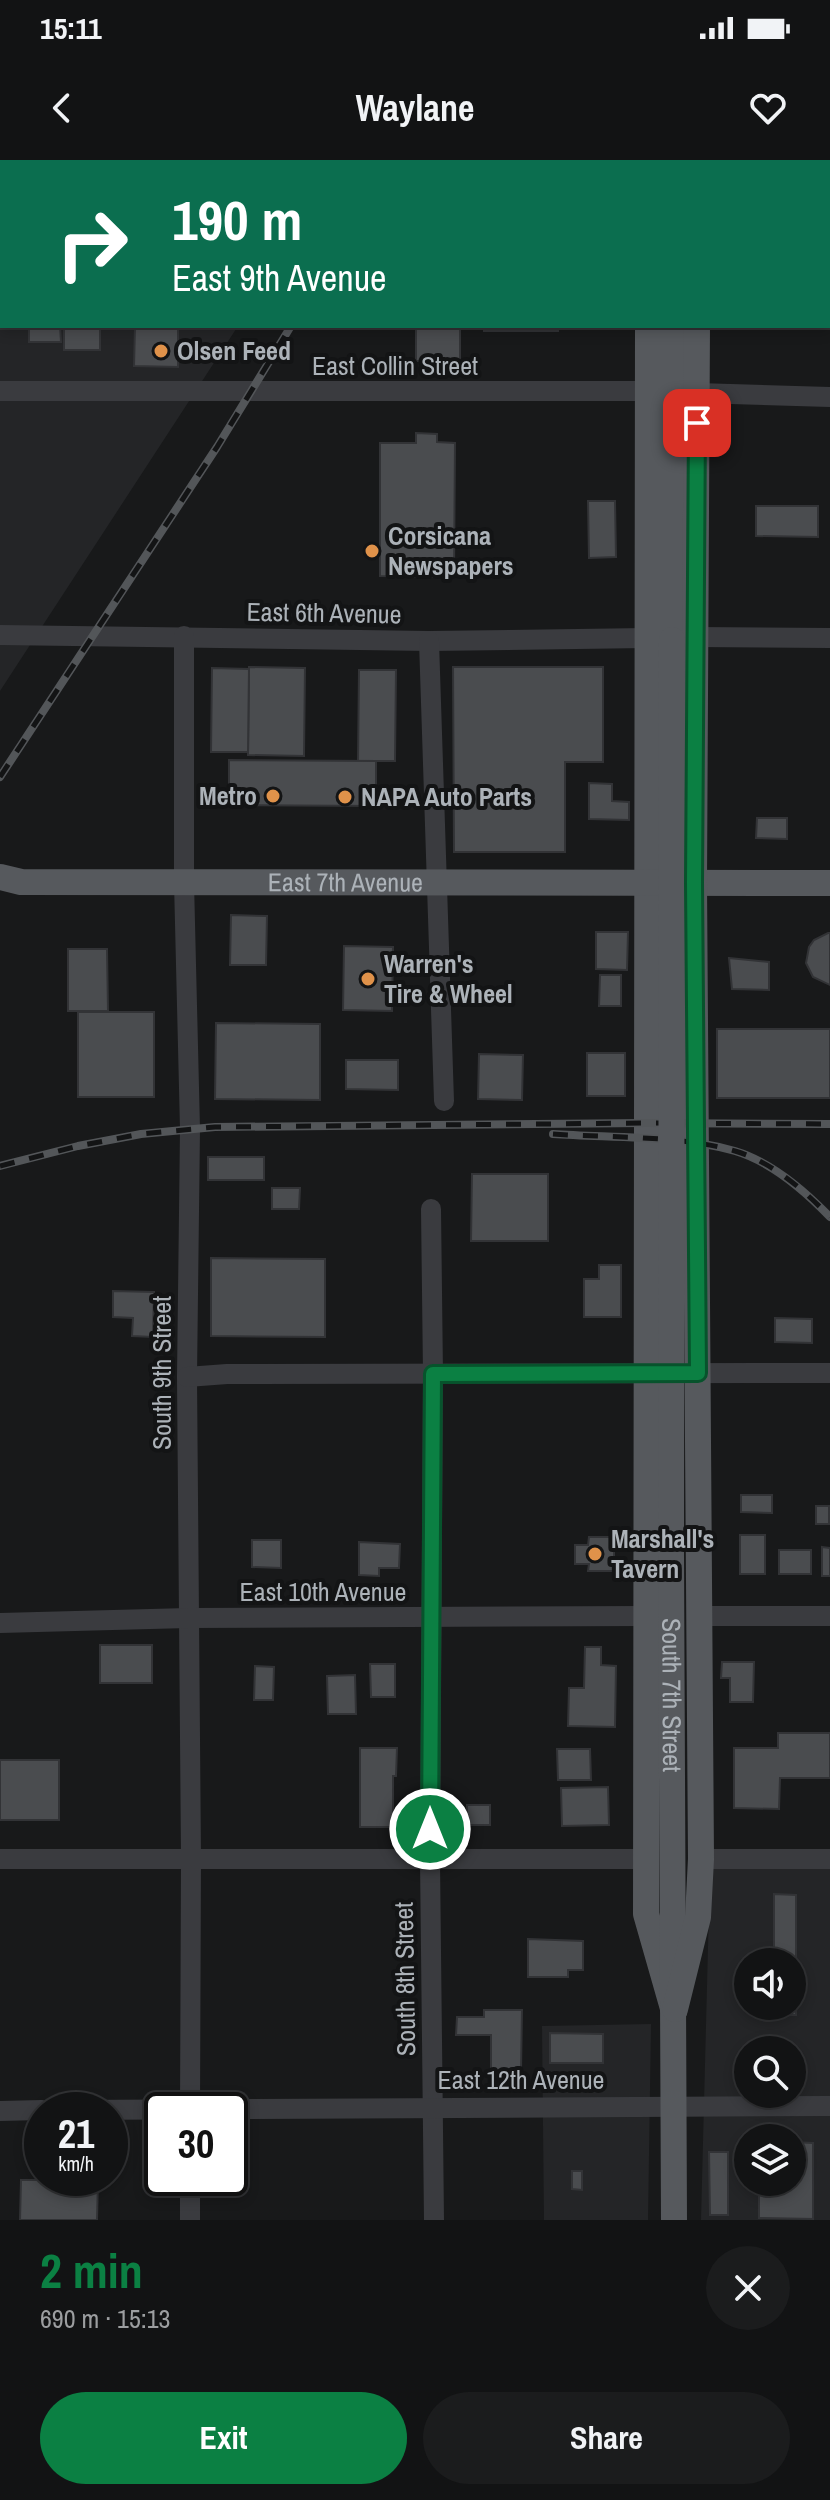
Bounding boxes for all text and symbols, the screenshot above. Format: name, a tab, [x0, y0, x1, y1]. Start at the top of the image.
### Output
text: 15:11	[40, 8, 102, 48]
text: Waylane	[356, 84, 474, 132]
icon: back	[40, 86, 84, 130]
icon: heart	[746, 86, 790, 130]
text: 190 m	[172, 182, 302, 257]
icon: right	[40, 192, 144, 296]
text: East 9th Avenue	[172, 254, 387, 302]
place label: Olsen Feed	[177, 333, 291, 368]
marker: Olsen Feed	[152, 342, 170, 360]
street label: East Collin Street	[312, 348, 478, 383]
pin	[663, 389, 731, 457]
icon: arrive	[675, 401, 719, 445]
place label: Corsicana Newspapers	[388, 518, 514, 583]
marker: Corsicana Newspapers	[363, 542, 381, 560]
street label: East 6th Avenue	[246, 594, 402, 631]
place label: Metro	[199, 778, 257, 813]
place label: NAPA Auto Parts	[361, 779, 532, 814]
marker: Metro	[264, 787, 282, 805]
marker: NAPA Auto Parts	[336, 788, 354, 806]
street label: East 7th Avenue	[268, 864, 423, 899]
place label: Warren's Tire & Wheel	[384, 946, 513, 1011]
marker: Warren's Tire & Wheel	[359, 970, 377, 988]
street label: South 9th Street	[144, 1296, 179, 1450]
place label: Marshall's Tavern	[611, 1521, 714, 1586]
marker: Marshall's Tavern	[586, 1545, 604, 1563]
street label: East 10th Avenue	[240, 1574, 406, 1609]
street label: South 7th Street	[654, 1618, 690, 1772]
position arrow	[388, 1787, 472, 1871]
street label: South 8th Street	[386, 1902, 423, 2056]
map controls	[734, 1948, 806, 2196]
button: sound	[734, 1948, 806, 2020]
button: search	[734, 2036, 806, 2108]
street label: East 12th Avenue	[438, 2062, 604, 2097]
speed limit sign: 30	[144, 2092, 248, 2196]
text: 21	[58, 2107, 94, 2160]
button: layers	[734, 2124, 806, 2196]
text: km/h	[58, 2150, 94, 2177]
text: 2 min	[40, 2238, 143, 2303]
button: close	[706, 2246, 790, 2330]
text: 690 m · 15:13	[40, 2301, 170, 2336]
button: Exit	[40, 2392, 407, 2484]
button: Share	[423, 2392, 790, 2484]

